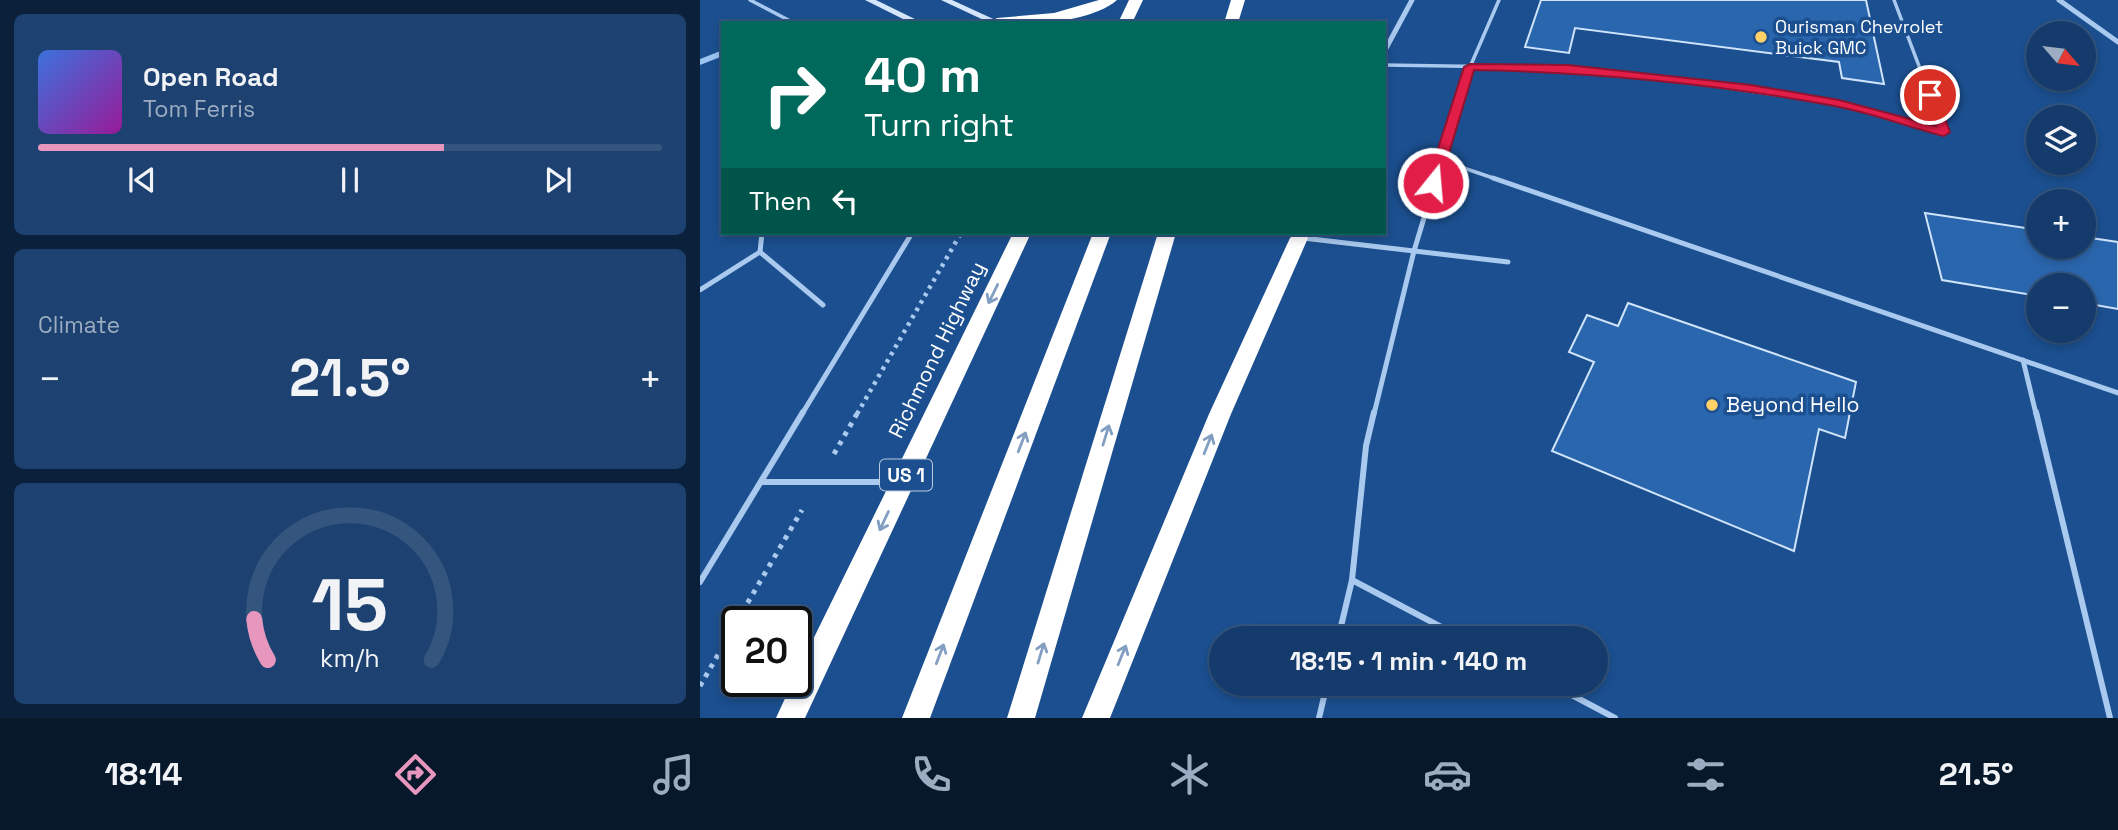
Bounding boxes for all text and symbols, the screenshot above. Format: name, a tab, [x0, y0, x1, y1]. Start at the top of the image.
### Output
place label: Ourisman Chevrolet Buick GMC	[1775, 15, 1943, 59]
north arrow	[2026, 21, 2096, 91]
map controls	[2026, 21, 2096, 343]
marker: Ourisman Chevrolet Buick GMC	[1753, 29, 1769, 45]
text: 40 m	[864, 44, 981, 106]
icon: right	[749, 49, 840, 140]
text: Open Road	[143, 60, 279, 94]
pin	[1900, 65, 1960, 125]
icon: arrive	[1911, 76, 1949, 114]
text: Tom Ferris	[143, 94, 255, 124]
text: Turn right	[864, 105, 1014, 145]
button: layers	[2026, 105, 2096, 175]
position arrow	[1396, 146, 1470, 220]
icon: previous	[123, 161, 161, 199]
icon: pause	[331, 161, 369, 199]
icon: next	[539, 161, 577, 199]
icon: left	[826, 182, 864, 220]
text: Then	[749, 184, 812, 218]
button: +	[2026, 189, 2096, 259]
street label: Richmond Highway	[882, 257, 991, 442]
button: −	[2026, 273, 2096, 343]
one-way arrow	[985, 283, 999, 304]
text: Climate	[38, 310, 120, 340]
text: 21.5°	[289, 345, 411, 411]
text: −	[38, 355, 62, 403]
text: +	[638, 355, 662, 403]
place label: Beyond Hello	[1726, 391, 1859, 418]
marker: Beyond Hello	[1704, 397, 1720, 413]
one-way arrow	[1101, 424, 1114, 446]
one-way arrow	[1016, 431, 1029, 453]
one-way arrow	[1202, 434, 1215, 455]
road number: US 1	[880, 460, 932, 490]
one-way arrow	[877, 510, 890, 532]
text: 15	[312, 558, 388, 651]
speed limit sign: 20	[721, 606, 812, 697]
text: km/h	[320, 641, 380, 673]
one-way arrow	[1035, 642, 1048, 664]
one-way arrow	[935, 644, 948, 666]
one-way arrow	[1116, 644, 1129, 666]
text: 18:15 · 1 min · 140 m	[1290, 644, 1527, 678]
icon: directions	[391, 750, 440, 799]
icon: music	[649, 750, 698, 799]
icon: phone	[907, 750, 956, 799]
icon: climate	[1165, 750, 1214, 799]
icon: car	[1423, 750, 1472, 799]
icon: filters	[1681, 750, 1730, 799]
text: 18:14	[104, 754, 182, 794]
text: 21.5°	[1939, 754, 2014, 794]

